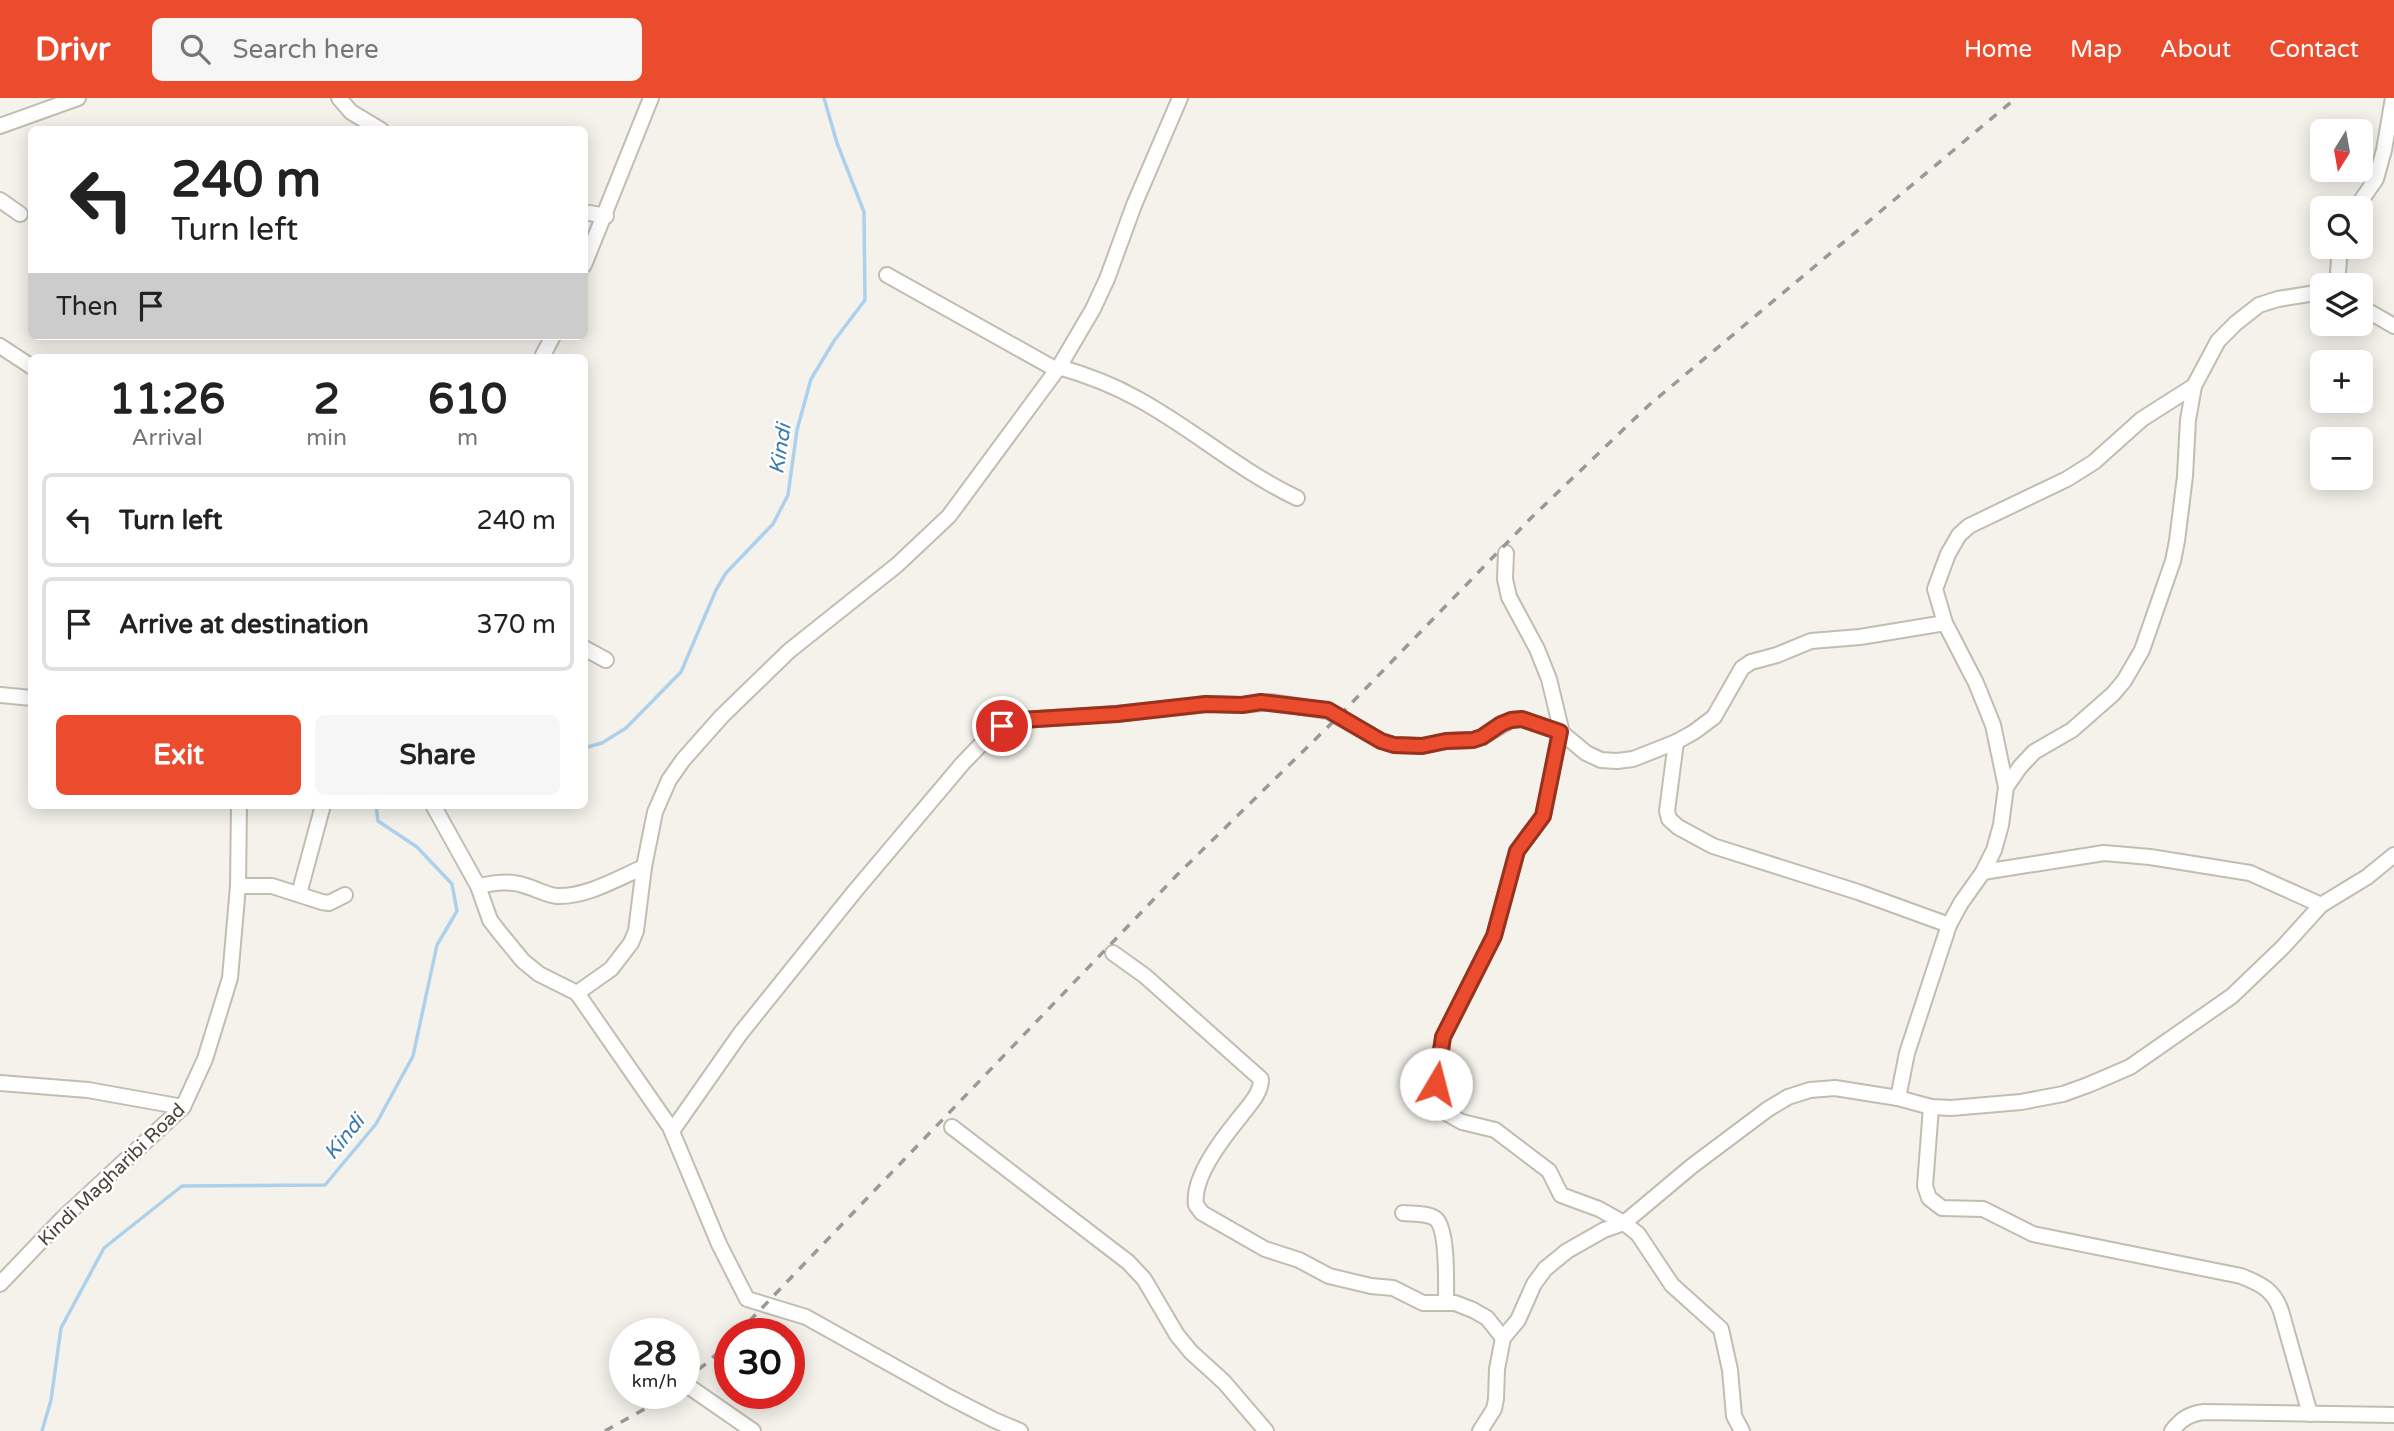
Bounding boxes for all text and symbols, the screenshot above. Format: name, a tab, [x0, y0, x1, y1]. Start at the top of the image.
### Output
search box	[152, 18, 642, 81]
text: Drivr	[35, 30, 110, 69]
icon: search	[176, 30, 214, 68]
text: Search here	[232, 34, 379, 65]
text: Home	[1964, 35, 2032, 64]
text: Map	[2070, 35, 2122, 64]
text: About	[2160, 35, 2231, 64]
text: Contact	[2269, 35, 2359, 64]
north arrow	[2310, 119, 2373, 182]
map controls	[2310, 119, 2373, 490]
text: 240 m	[171, 151, 321, 210]
icon: left	[56, 154, 147, 245]
button: search	[2310, 196, 2373, 259]
text: Turn left	[171, 211, 298, 249]
button: layers	[2310, 273, 2373, 336]
icon: arrive	[132, 287, 170, 325]
text: Then	[56, 291, 118, 322]
button: +	[2310, 350, 2373, 413]
text: 11:26	[109, 374, 225, 425]
text: 2	[313, 374, 340, 425]
text: 610	[428, 374, 507, 425]
water label: Kindi	[764, 419, 797, 476]
text: Arrival	[132, 424, 203, 452]
text: min	[306, 424, 347, 452]
text: m	[457, 424, 478, 452]
button: −	[2310, 427, 2373, 490]
icon: left	[60, 501, 98, 539]
text: Turn left	[119, 505, 222, 536]
text: 240 m	[476, 505, 556, 536]
icon: arrive	[60, 605, 98, 643]
text: Arrive at destination	[119, 609, 369, 640]
text: 370 m	[476, 609, 556, 640]
pin	[972, 696, 1032, 756]
icon: arrive	[983, 707, 1021, 745]
button: Exit	[56, 715, 301, 795]
button: Share	[315, 715, 560, 795]
position arrow	[1399, 1047, 1473, 1121]
street label: Kindi Magharibi Road	[34, 1099, 190, 1250]
water label: Kindi	[319, 1108, 372, 1165]
speed limit sign: 30	[714, 1318, 805, 1409]
text: 28	[633, 1333, 676, 1375]
text: km/h	[632, 1370, 677, 1392]

